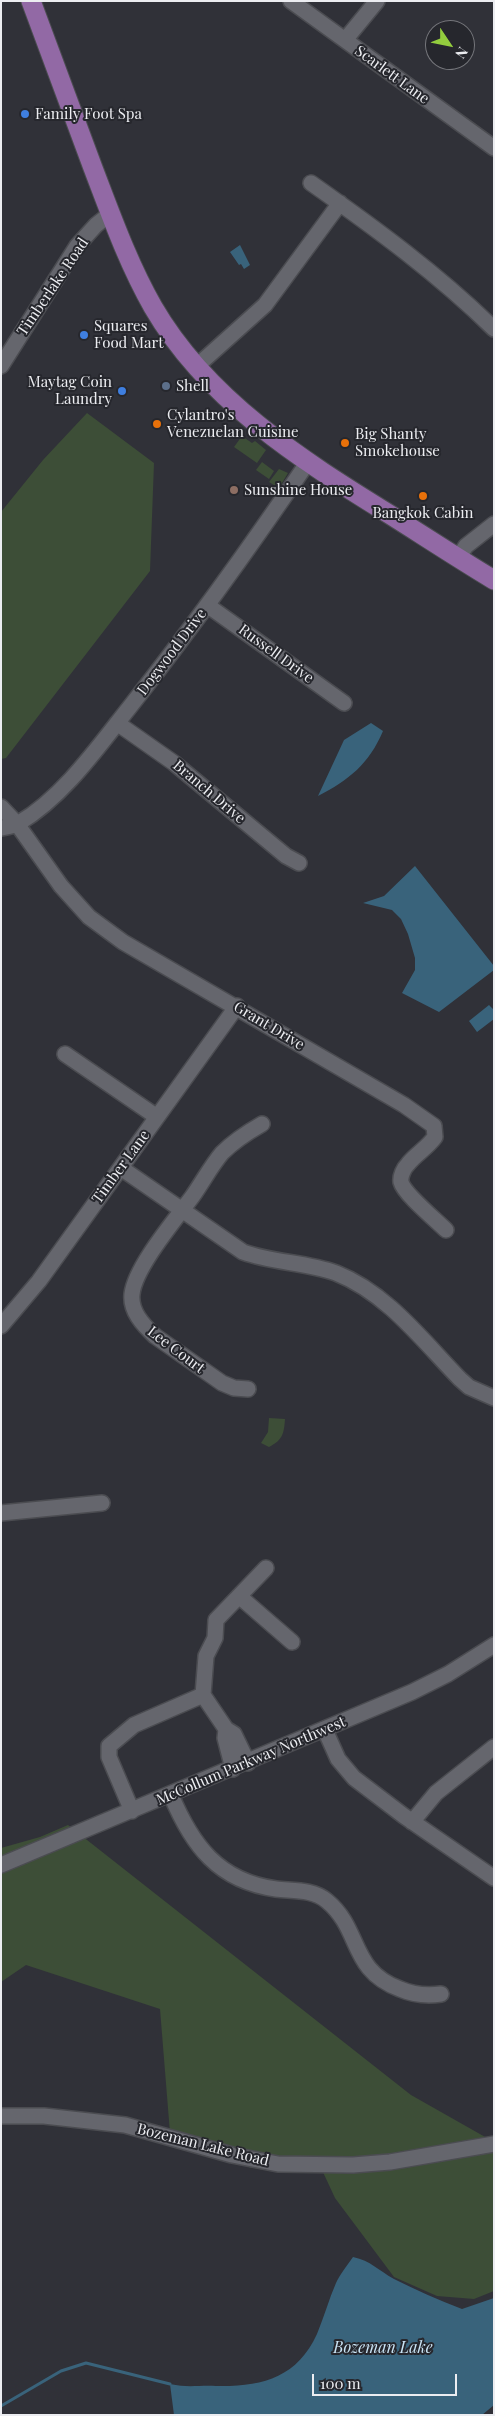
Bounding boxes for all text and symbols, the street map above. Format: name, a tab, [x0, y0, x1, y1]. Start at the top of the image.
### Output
north arrow	[425, 20, 475, 70]
street label: Scarlett Lane	[351, 42, 433, 108]
text: N	[451, 44, 473, 63]
place label: Family Foot Spa	[35, 105, 142, 123]
marker: Family Foot Spa	[19, 108, 31, 120]
street label: Timberlake Road	[14, 235, 92, 339]
place label: Squares Food Mart	[94, 317, 164, 352]
marker: Squares Food Mart	[78, 329, 90, 341]
place label: Maytag Coin Laundry	[28, 373, 112, 408]
place label: Shell	[176, 377, 209, 395]
marker: Shell	[160, 380, 172, 392]
marker: Maytag Coin Laundry	[116, 385, 128, 397]
place label: Cylantro's Venezuelan Cuisine	[167, 406, 299, 441]
marker: Cylantro's Venezuelan Cuisine	[151, 418, 163, 430]
place label: Big Shanty Smokehouse	[355, 425, 440, 460]
marker: Big Shanty Smokehouse	[339, 437, 351, 449]
place label: Sunshine House	[244, 481, 352, 499]
marker: Sunshine House	[228, 484, 240, 496]
marker: Bangkok Cabin	[417, 490, 429, 502]
place label: Bangkok Cabin	[372, 504, 474, 522]
street label: Dogwood Drive	[134, 605, 210, 699]
street label: Russell Drive	[235, 621, 317, 687]
street label: Branch Drive	[169, 757, 249, 827]
street label: Grant Drive	[230, 998, 308, 1054]
street label: Timber Lane	[88, 1127, 154, 1207]
street label: Lee Court	[144, 1323, 208, 1377]
street label: McCollum Parkway Northwest	[154, 1713, 348, 1809]
street label: Bozeman Lake Road	[135, 2120, 271, 2170]
water label: Bozeman Lake	[333, 2338, 433, 2358]
scale bar	[315, 2364, 460, 2396]
text: 100 m	[320, 2373, 361, 2393]

